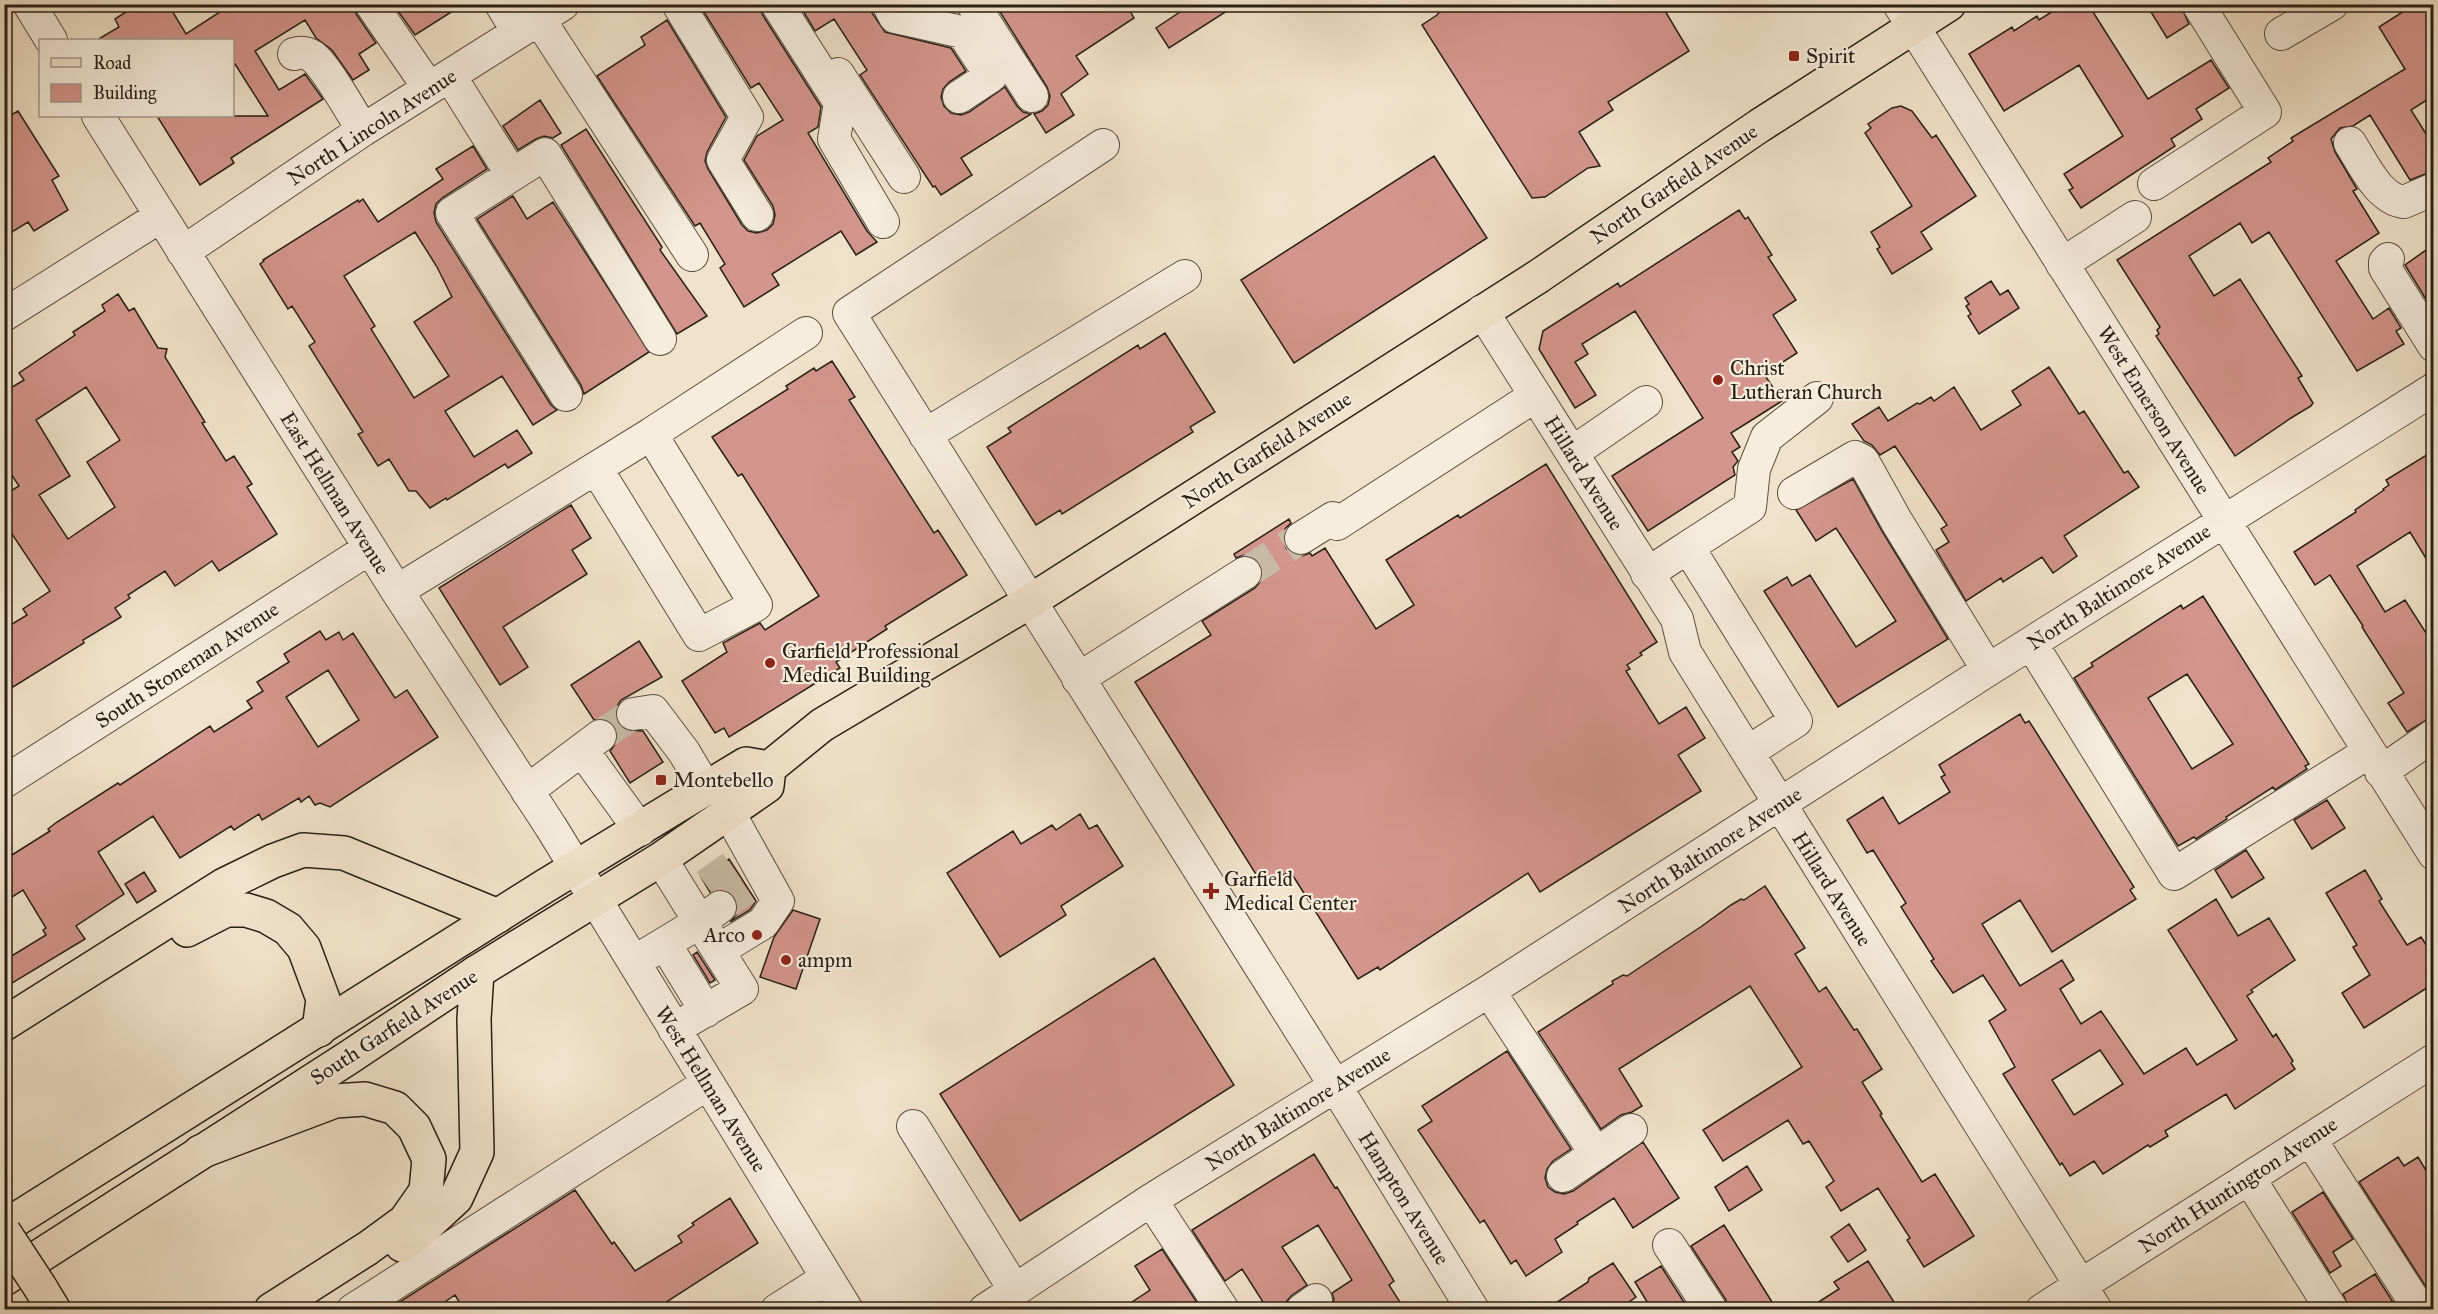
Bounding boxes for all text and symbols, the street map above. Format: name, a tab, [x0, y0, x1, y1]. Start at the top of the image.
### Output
legend	[39, 39, 234, 117]
place label: Spirit	[1806, 43, 1856, 69]
marker: Spirit	[1787, 49, 1801, 63]
text: Road	[93, 52, 131, 74]
street label: North Lincoln Avenue	[283, 62, 462, 191]
text: Building	[93, 82, 157, 105]
street label: North Garfield Avenue	[1585, 118, 1763, 250]
street label: West Emerson Avenue	[2092, 321, 2217, 499]
place label: Christ Lutheran Church	[1730, 355, 1883, 405]
marker: Christ Lutheran Church	[1711, 373, 1725, 387]
street label: North Garfield Avenue	[1178, 385, 1357, 514]
street label: East Hellman Avenue	[274, 407, 396, 579]
street label: Hillard Avenue	[1539, 411, 1630, 535]
street label: North Baltimore Avenue	[2022, 518, 2216, 656]
street label: South Stoneman Avenue	[90, 596, 284, 734]
place label: Garfield Professional Medical Building	[782, 638, 960, 688]
marker: Garfield Professional Medical Building	[763, 656, 777, 670]
place label: Montebello	[673, 767, 774, 793]
marker: Montebello	[654, 773, 668, 787]
street label: North Baltimore Avenue	[1613, 781, 1807, 919]
street label: Hillard Avenue	[1787, 827, 1878, 951]
place label: Garfield Medical Center	[1224, 866, 1357, 916]
marker: Garfield Medical Center	[1202, 882, 1220, 900]
place label: Arco	[702, 922, 745, 948]
marker: Arco	[750, 928, 764, 942]
place label: ampm	[798, 947, 853, 973]
marker: ampm	[779, 953, 793, 967]
street label: South Garfield Avenue	[305, 963, 483, 1091]
street label: West Hellman Avenue	[649, 1001, 773, 1177]
street label: North Baltimore Avenue	[1201, 1041, 1396, 1177]
street label: North Huntington Avenue	[2134, 1111, 2342, 1259]
street label: Hampton Avenue	[1353, 1127, 1456, 1270]

